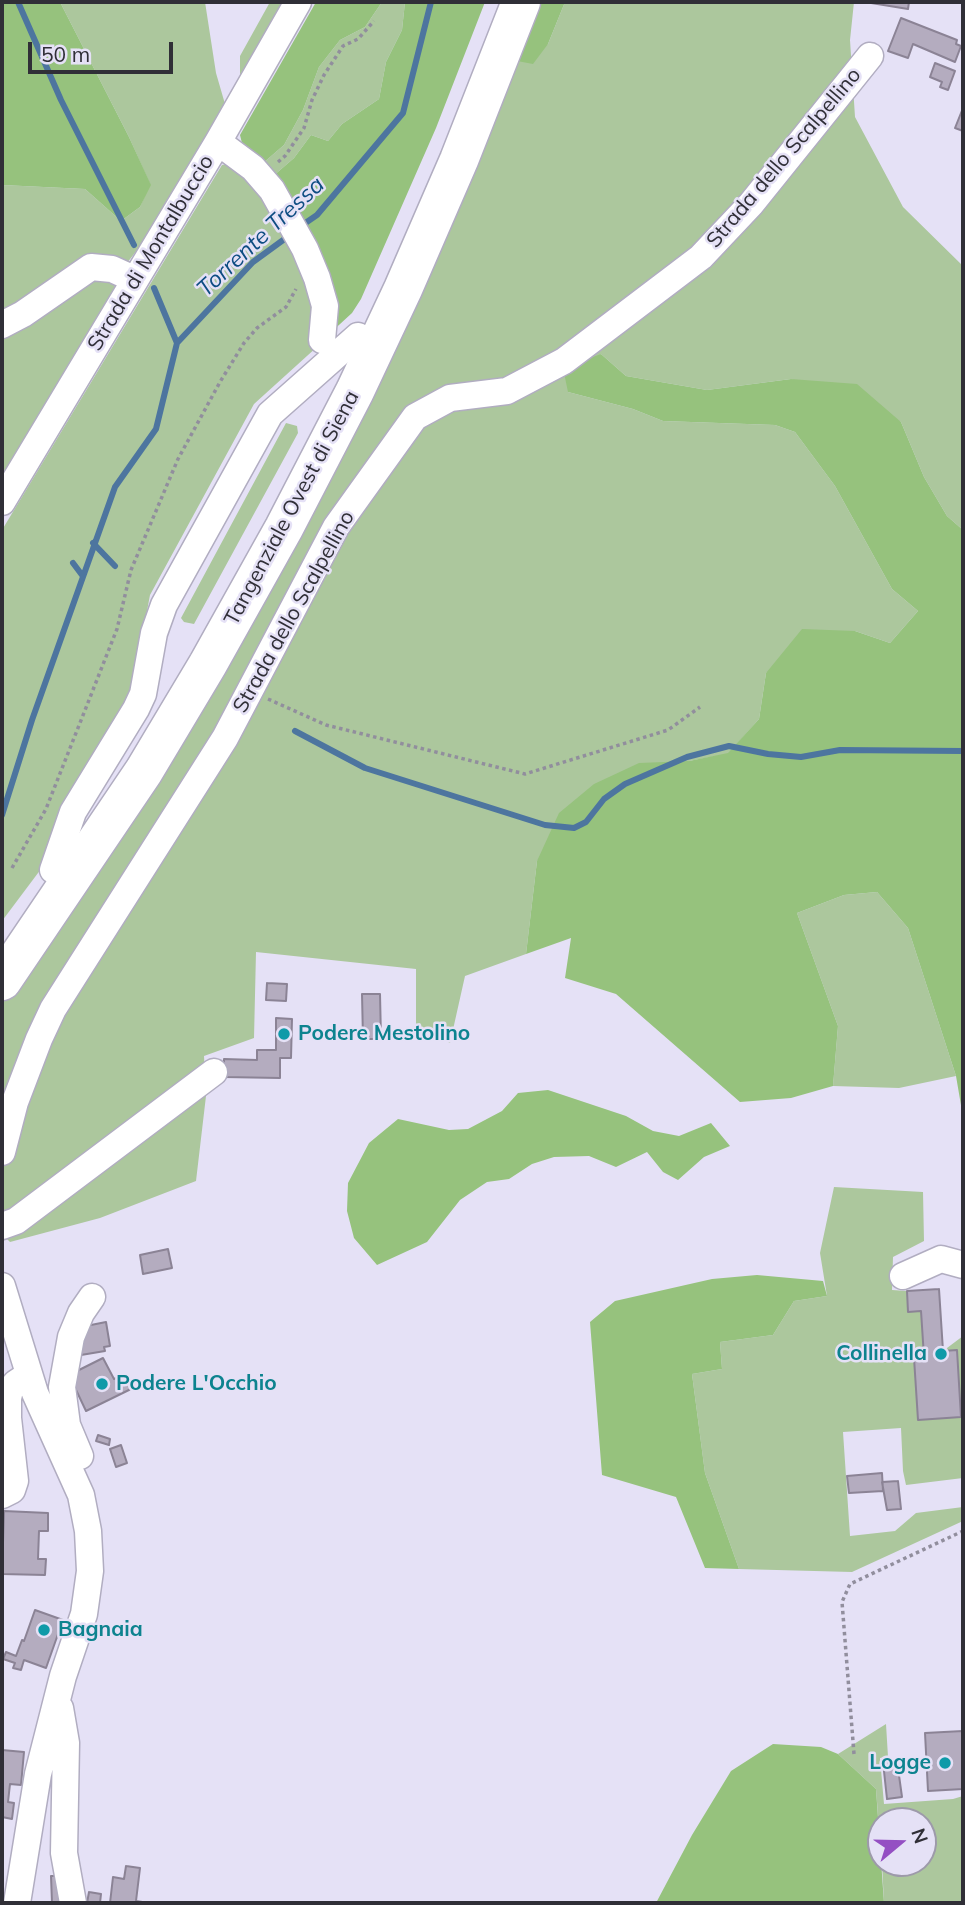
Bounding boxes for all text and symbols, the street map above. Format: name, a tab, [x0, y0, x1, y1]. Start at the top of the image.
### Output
scale bar	[32, 28, 177, 72]
text: 50 m	[41, 41, 90, 67]
street label: Strada dello Scalpellino	[701, 63, 867, 253]
street label: Strada di Montalbuccio	[83, 151, 219, 355]
water label: Torrente Tressa	[192, 171, 330, 303]
street label: Tangenziale Ovest di Siena	[219, 386, 365, 630]
street label: Strada dello Scalpellino	[228, 507, 360, 717]
place label: Podere Mestolino	[298, 1021, 470, 1047]
marker: Podere Mestolino	[276, 1026, 292, 1042]
place label: Collinella	[836, 1341, 927, 1367]
marker: Collinella	[933, 1346, 949, 1362]
place label: Podere L'Occhio	[116, 1371, 277, 1397]
marker: Podere L'Occhio	[94, 1376, 110, 1392]
place label: Bagnaia	[58, 1617, 143, 1643]
marker: Bagnaia	[36, 1622, 52, 1638]
place label: Logge	[869, 1750, 931, 1776]
marker: Logge	[937, 1755, 953, 1771]
north arrow	[867, 1807, 937, 1877]
text: N	[906, 1825, 934, 1847]

